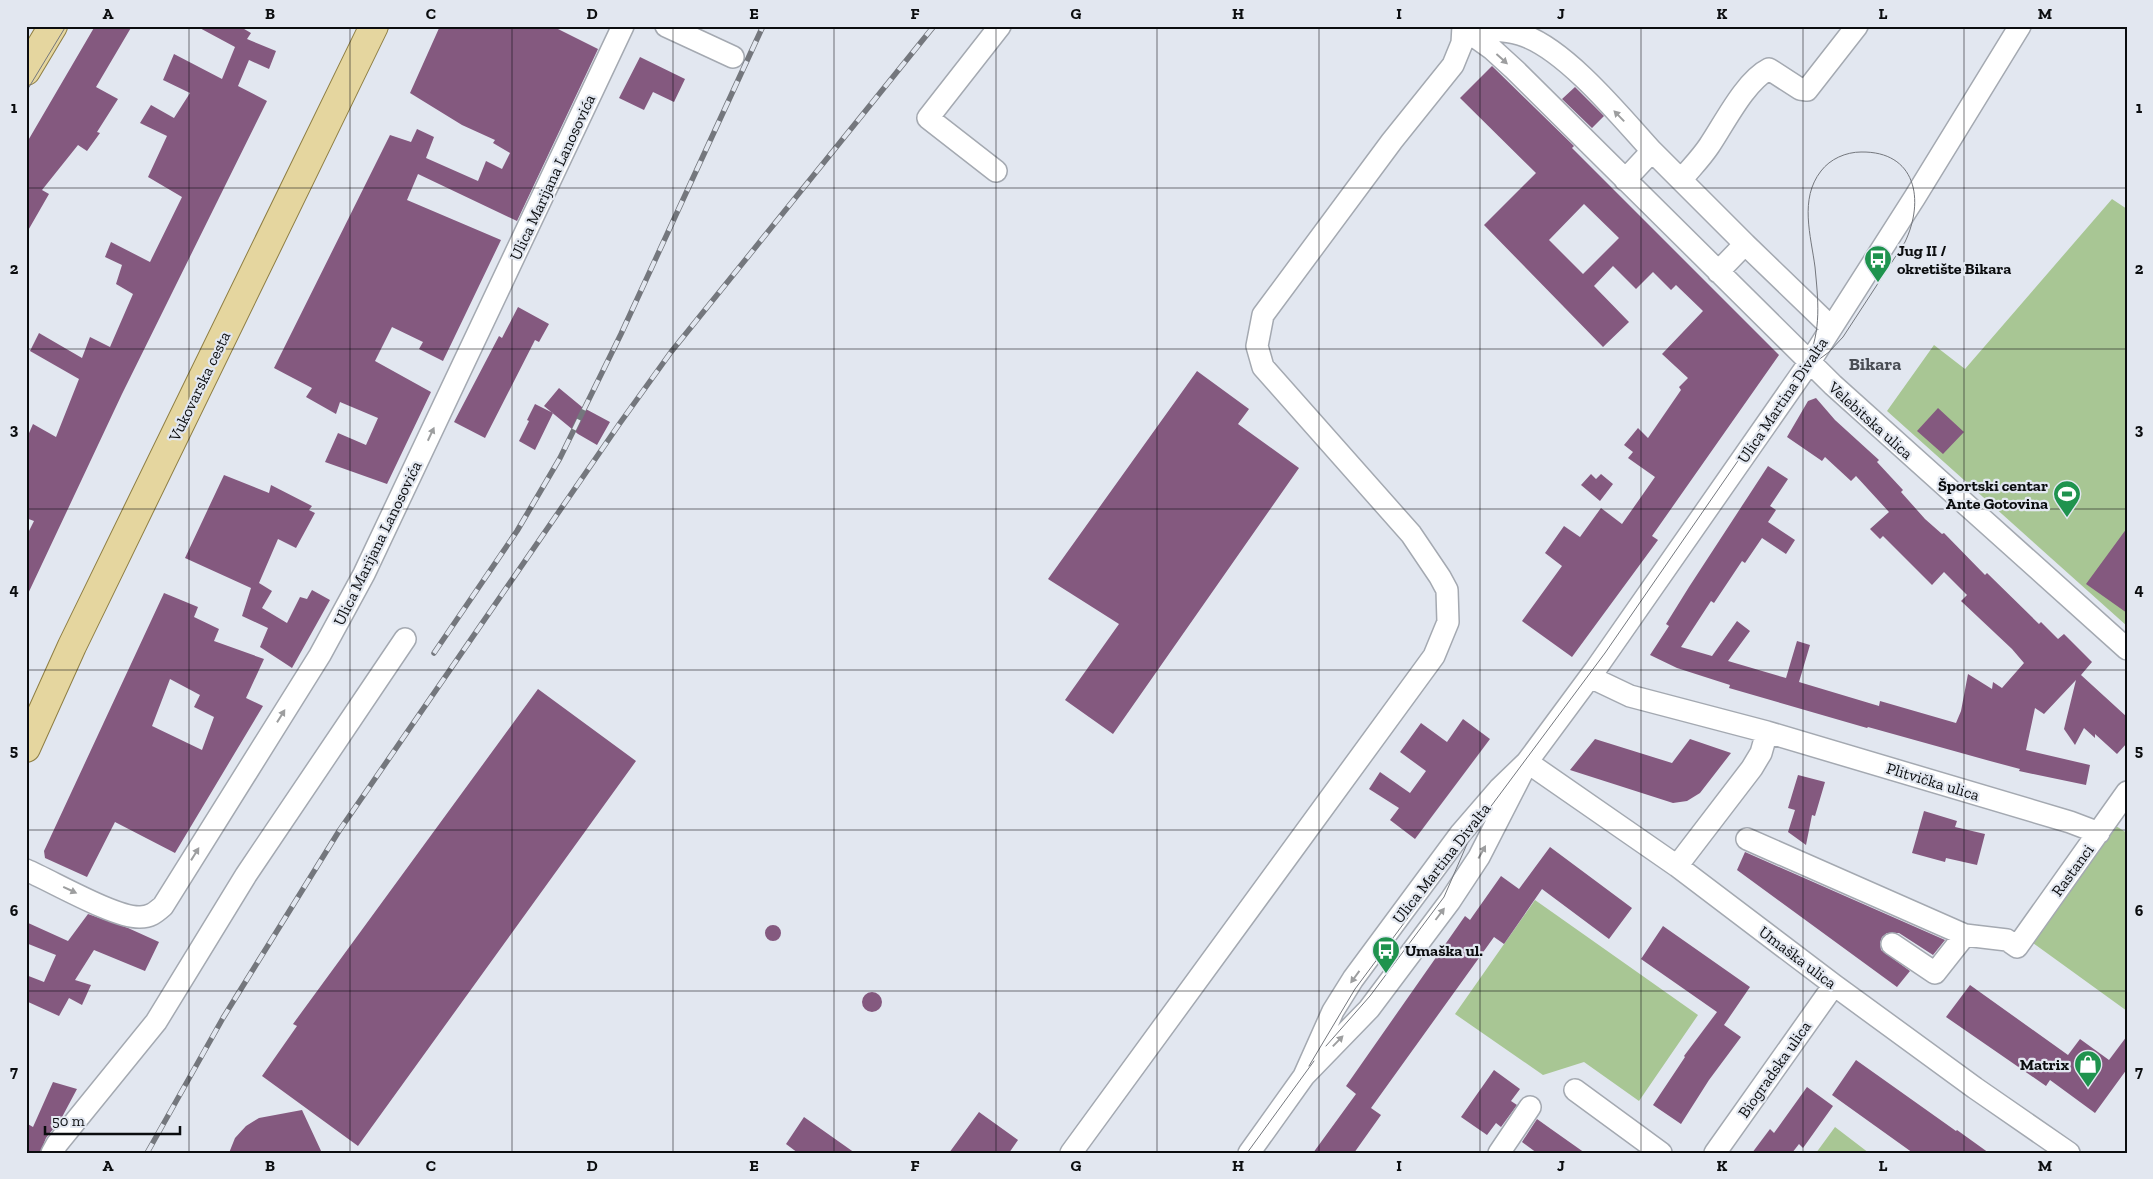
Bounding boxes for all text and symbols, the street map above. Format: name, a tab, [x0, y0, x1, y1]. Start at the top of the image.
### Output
text: A	[103, 4, 114, 23]
text: B	[265, 4, 275, 23]
text: C	[426, 4, 436, 23]
text: D	[586, 4, 598, 23]
text: E	[749, 4, 759, 23]
text: F	[910, 4, 920, 23]
text: G	[1071, 4, 1082, 23]
text: H	[1232, 4, 1244, 23]
text: I	[1396, 4, 1402, 23]
text: J	[1557, 4, 1565, 23]
text: K	[1717, 4, 1728, 23]
text: L	[1879, 4, 1888, 23]
text: M	[2038, 4, 2052, 23]
one-way arrow	[1496, 53, 1508, 65]
street label: Ulica Marijana Lanosovića	[506, 91, 599, 263]
text: 1	[11, 98, 18, 117]
text: 1	[2136, 98, 2143, 117]
one-way arrow	[1613, 110, 1625, 122]
place label: Jug II / okretište Bikara	[1897, 241, 2011, 278]
bus stop icon: Jug II / okretište Bikara	[1863, 244, 1893, 283]
text: 2	[10, 259, 19, 278]
text: 2	[2135, 259, 2144, 278]
street label: Vukovarska cesta	[164, 328, 234, 445]
street label: Ulica Martina Divalta	[1733, 334, 1832, 467]
district label: Bikara	[1849, 353, 1901, 375]
street label: Velebitska ulica	[1824, 377, 1917, 463]
text: 3	[10, 420, 19, 439]
text: 3	[2135, 420, 2144, 439]
one-way arrow	[427, 427, 435, 441]
street label: Ulica Marijana Lanosovića	[329, 458, 426, 629]
place label: Športski centar Ante Gotovina	[1938, 476, 2048, 513]
sports icon: Športski centar Ante Gotovina	[2052, 479, 2082, 518]
text: 4	[9, 580, 19, 599]
text: 4	[2134, 580, 2144, 599]
one-way arrow	[277, 710, 286, 723]
text: 5	[10, 741, 18, 760]
text: 5	[2135, 741, 2143, 760]
street label: Plitvička ulica	[1884, 758, 1982, 805]
street label: Ulica Martina Divalta	[1388, 799, 1495, 927]
street label: Rastanci	[2047, 840, 2098, 900]
one-way arrow	[1477, 846, 1486, 859]
one-way arrow	[190, 847, 199, 860]
one-way arrow	[63, 886, 78, 895]
text: 6	[10, 901, 19, 920]
text: 6	[2135, 901, 2144, 920]
one-way arrow	[1435, 908, 1446, 921]
street label: Umaška ulica	[1755, 922, 1840, 993]
bus stop icon: Umaška ul.	[1371, 935, 1401, 974]
place label: Umaška ul.	[1405, 941, 1483, 960]
one-way arrow	[1350, 970, 1360, 984]
street label: Biogradska ulica	[1734, 1017, 1815, 1121]
one-way arrow	[1332, 1035, 1344, 1047]
shop icon: Matrix	[2073, 1049, 2103, 1088]
place label: Matrix	[2020, 1055, 2069, 1074]
text: 7	[10, 1062, 18, 1081]
text: 7	[2135, 1062, 2143, 1081]
scale bar	[45, 1104, 180, 1136]
text: 50 m	[52, 1112, 85, 1130]
text: A	[103, 1156, 114, 1175]
text: B	[265, 1156, 275, 1175]
text: C	[426, 1156, 436, 1175]
text: D	[586, 1156, 598, 1175]
text: E	[749, 1156, 759, 1175]
text: F	[910, 1156, 920, 1175]
text: G	[1071, 1156, 1082, 1175]
text: H	[1232, 1156, 1244, 1175]
text: I	[1396, 1156, 1402, 1175]
text: J	[1557, 1156, 1565, 1175]
text: K	[1717, 1156, 1728, 1175]
text: L	[1879, 1156, 1888, 1175]
text: M	[2038, 1156, 2052, 1175]

